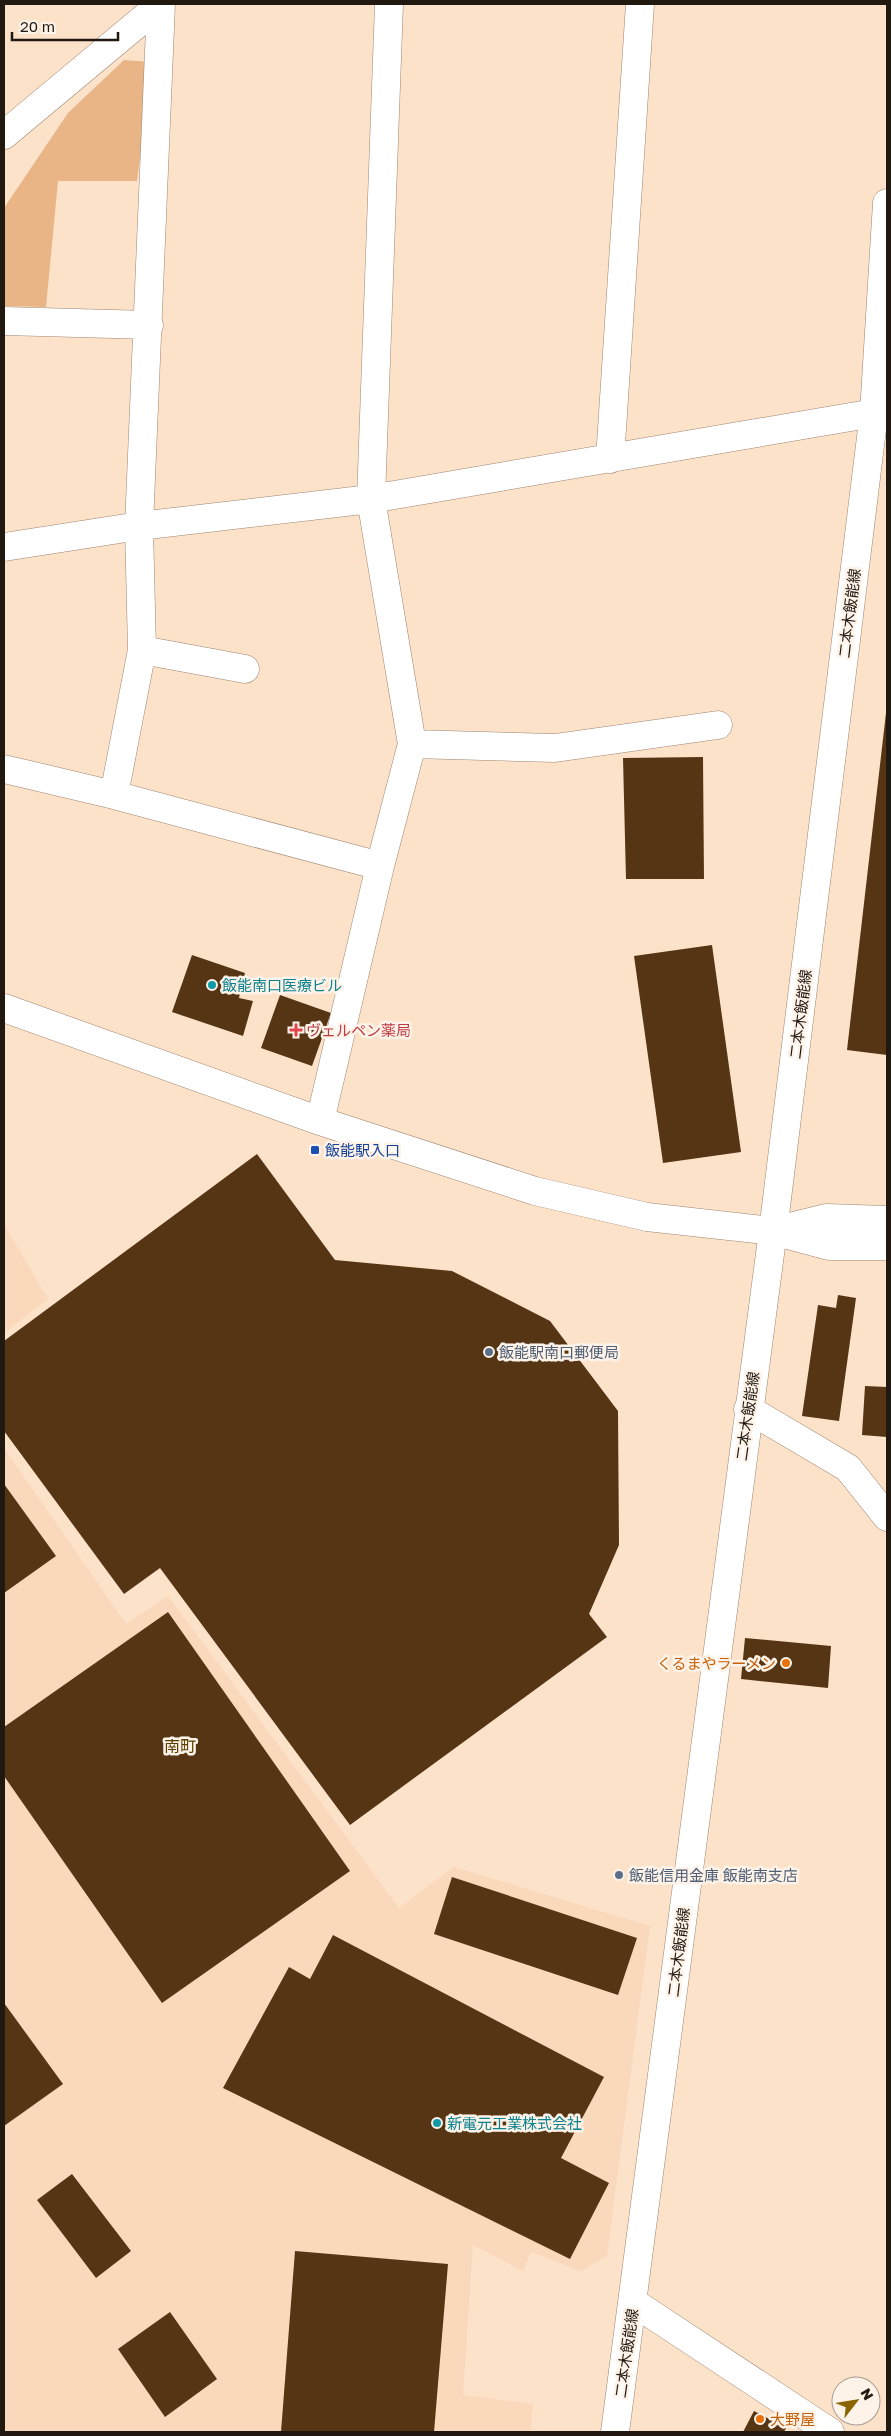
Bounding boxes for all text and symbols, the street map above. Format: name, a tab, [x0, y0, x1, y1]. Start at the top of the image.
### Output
scale bar	[12, 10, 119, 42]
text: 20 m	[20, 17, 55, 35]
street label: 二本木飯能線	[835, 567, 863, 659]
street label: 二本木飯能線	[786, 968, 814, 1060]
place label: 飯能南口医療ビル	[222, 976, 342, 994]
marker: 飯能南口医療ビル	[206, 979, 218, 991]
place label: ヴェルペン薬局	[306, 1021, 411, 1039]
marker: ヴェルペン薬局	[290, 1024, 302, 1036]
place label: 飯能駅入口	[325, 1141, 400, 1159]
marker: 飯能駅入口	[309, 1144, 321, 1156]
place label: 飯能駅南口郵便局	[499, 1343, 619, 1361]
marker: 飯能駅南口郵便局	[483, 1346, 495, 1358]
street label: 二本木飯能線	[732, 1370, 762, 1462]
place label: くるまやラーメン	[657, 1654, 776, 1672]
marker: くるまやラーメン	[780, 1657, 792, 1669]
district label: 南町	[164, 1736, 196, 1756]
place label: 飯能信用金庫 飯能南支店	[629, 1866, 798, 1884]
marker: 飯能信用金庫 飯能南支店	[613, 1869, 625, 1881]
street label: 二本木飯能線	[664, 1906, 692, 1998]
place label: 新電元工業株式会社	[447, 2114, 582, 2132]
marker: 新電元工業株式会社	[431, 2117, 443, 2129]
street label: 二本木飯能線	[611, 2307, 641, 2399]
north arrow	[831, 2376, 881, 2426]
text: N	[858, 2385, 878, 2403]
place label: 大野屋	[770, 2410, 815, 2428]
marker: 大野屋	[754, 2413, 766, 2425]

